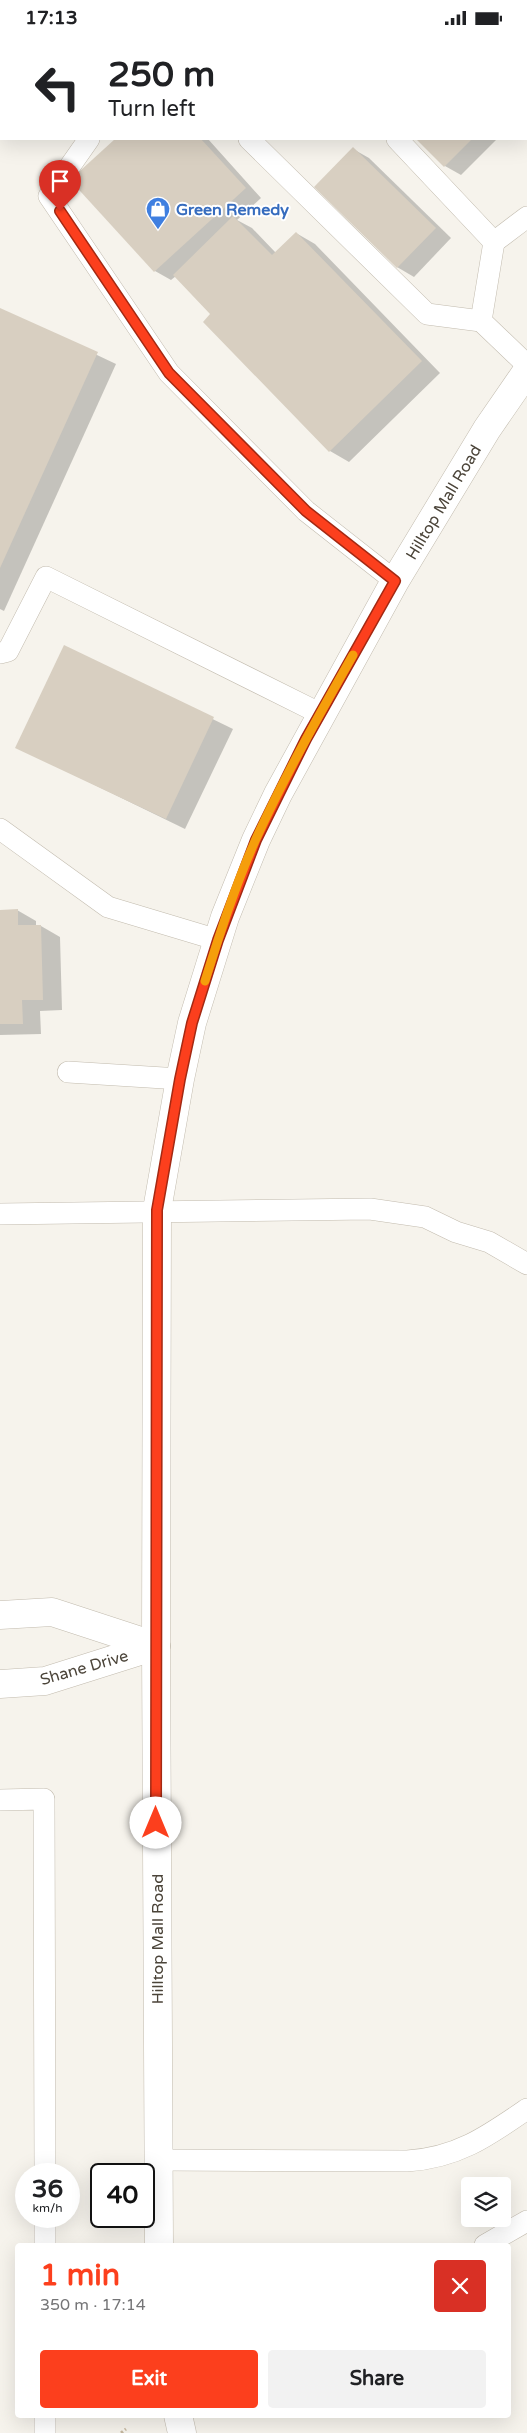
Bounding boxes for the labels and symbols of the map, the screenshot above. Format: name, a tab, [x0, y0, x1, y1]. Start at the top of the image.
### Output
pin	[39, 160, 81, 211]
shop icon: Green Remedy	[145, 196, 171, 230]
place label: Green Remedy	[176, 200, 289, 220]
street label: Hilltop Mall Road	[402, 441, 486, 564]
street label: Shane Drive	[38, 1646, 131, 1690]
position arrow	[129, 1796, 181, 1848]
street label: Hilltop Mall Road	[148, 1874, 168, 2004]
speed limit sign: 40	[90, 2163, 155, 2228]

